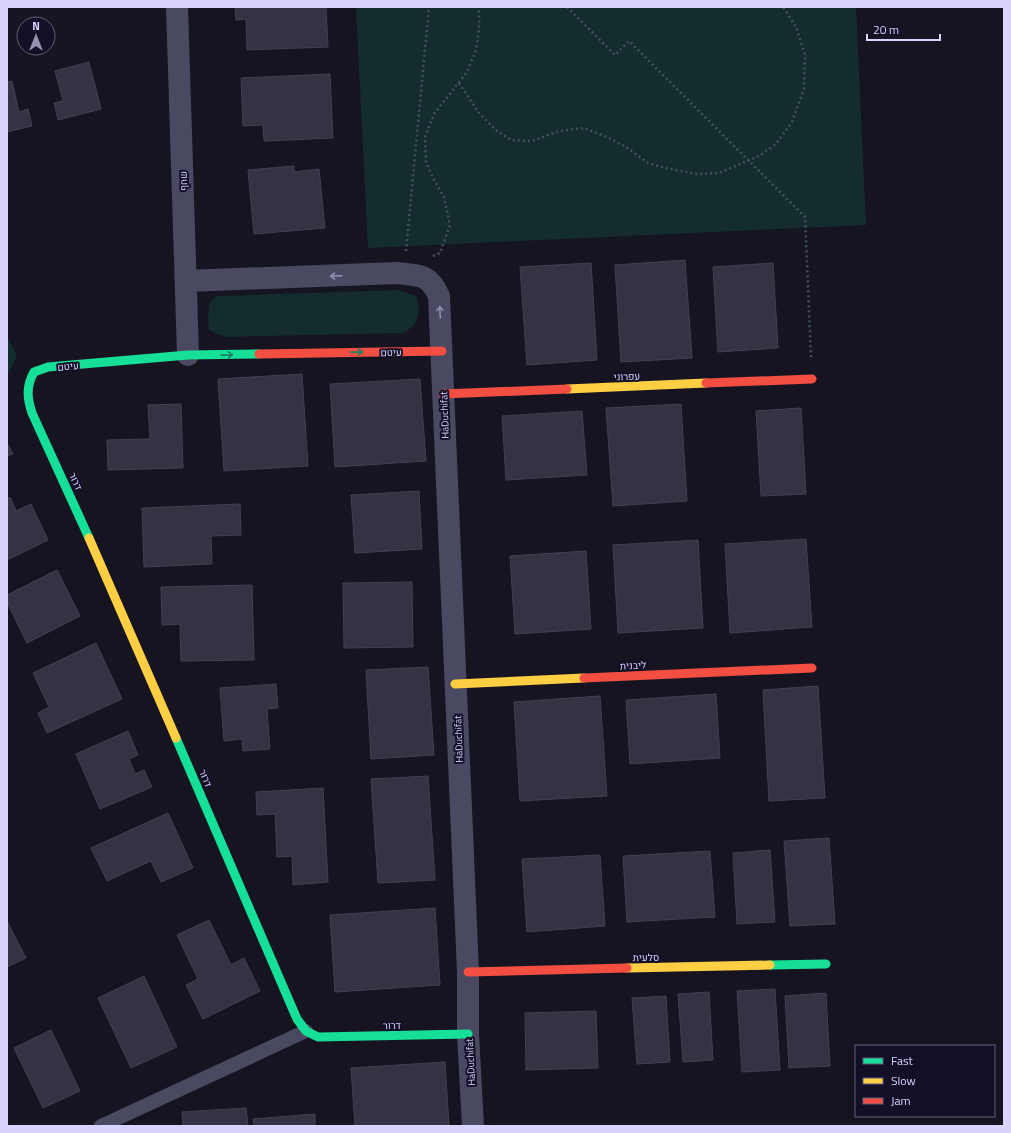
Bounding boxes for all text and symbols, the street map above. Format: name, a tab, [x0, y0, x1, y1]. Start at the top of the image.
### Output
north arrow	[16, 16, 56, 56]
scale bar	[867, 16, 940, 42]
text: N	[32, 18, 40, 34]
text: 20 m	[873, 20, 899, 39]
street label: שחף	[176, 171, 191, 191]
one-way arrow	[330, 272, 343, 279]
one-way arrow	[436, 306, 444, 319]
street label: עיטם	[380, 345, 402, 360]
one-way arrow	[350, 349, 363, 356]
one-way arrow	[220, 351, 233, 358]
street label: עיטם	[57, 358, 79, 375]
street label: עפרוני	[613, 369, 641, 384]
street label: HaDuchifat	[436, 391, 453, 439]
street label: דרור	[65, 470, 86, 492]
street label: ליבנית	[619, 657, 647, 674]
street label: HaDuchifat	[450, 715, 467, 763]
street label: דרור	[195, 767, 216, 789]
street label: סלעית	[633, 950, 659, 965]
street label: דרור	[383, 1018, 401, 1033]
street label: HaDuchifat	[462, 1037, 479, 1086]
legend	[855, 1045, 995, 1117]
text: Fast	[891, 1051, 914, 1070]
text: Slow	[891, 1071, 916, 1090]
text: Jam	[891, 1091, 911, 1110]

